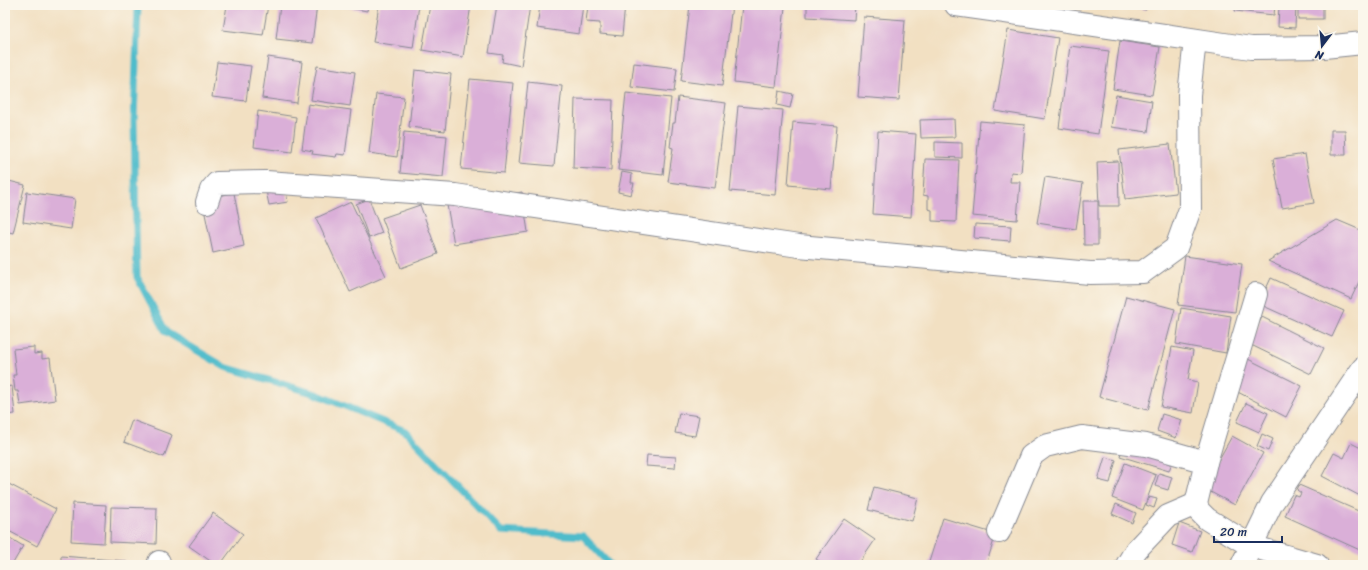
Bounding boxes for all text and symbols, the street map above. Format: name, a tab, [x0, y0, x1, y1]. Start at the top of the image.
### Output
north arrow	[1302, 26, 1342, 66]
text: N	[1313, 45, 1327, 66]
scale bar	[1214, 518, 1282, 544]
text: 20 m	[1220, 521, 1247, 543]

